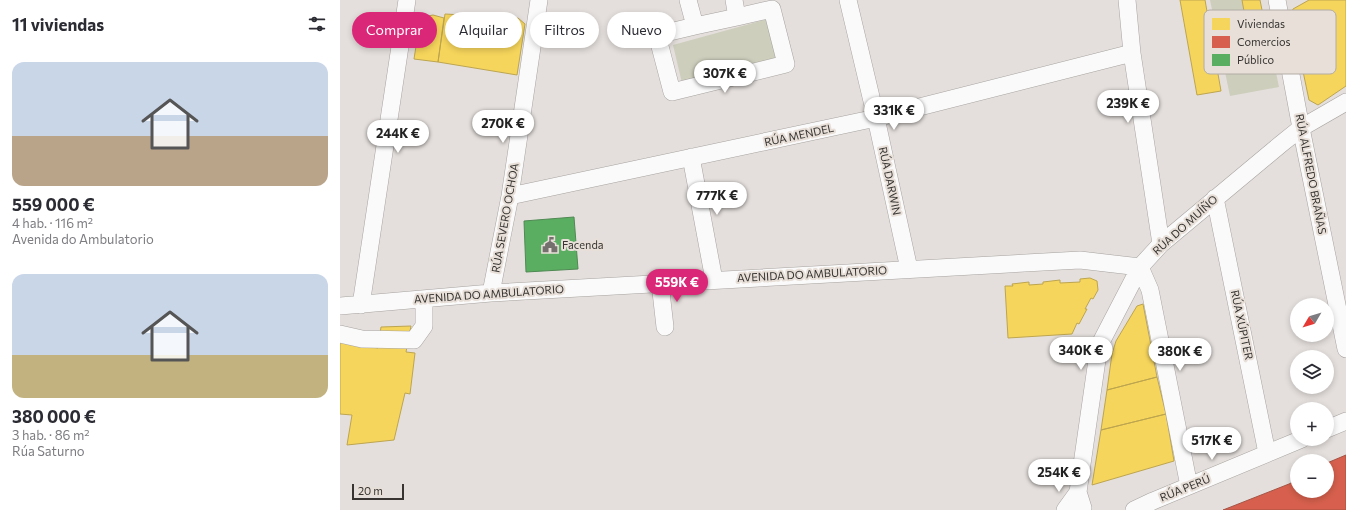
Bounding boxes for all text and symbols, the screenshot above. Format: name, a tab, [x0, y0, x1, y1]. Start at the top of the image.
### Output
legend	[1204, 10, 1336, 74]
chip: Comprar	[352, 12, 437, 48]
chip: Alquilar	[445, 12, 522, 48]
chip: Filtros	[530, 12, 599, 48]
chip: Nuevo	[607, 12, 676, 48]
icon: filters	[306, 13, 328, 35]
text: 11 viviendas	[12, 14, 104, 35]
text: Viviendas	[1237, 17, 1285, 30]
text: Comercios	[1237, 35, 1290, 48]
text: Público	[1237, 53, 1275, 66]
pin: 307K €	[692, 60, 758, 94]
text: 307K €	[703, 65, 747, 81]
icon: home	[134, 88, 206, 160]
pin: 239K €	[1095, 90, 1161, 124]
text: 239K €	[1106, 95, 1150, 111]
pin: 331K €	[861, 97, 927, 131]
text: 331K €	[873, 102, 915, 118]
pin: 270K €	[470, 110, 536, 144]
street label: RÚA ALFREDO BRAÑAS	[1293, 112, 1331, 235]
text: 270K €	[481, 115, 525, 131]
pin: 244K €	[365, 120, 431, 154]
street label: RÚA MENDEL	[763, 120, 835, 148]
text: 244K €	[376, 125, 420, 141]
street label: RÚA DARWIN	[877, 145, 905, 216]
street label: RÚA SEVERO OCHOA	[487, 162, 521, 274]
pin: 777K €	[684, 182, 750, 216]
text: 777K €	[696, 187, 738, 203]
street label: RÚA DO MUÍÑO	[1149, 191, 1220, 257]
text: 559 000 €	[12, 194, 95, 215]
text: 4 hab. · 116 m²	[12, 215, 93, 231]
text: Avenida do Ambulatorio	[12, 231, 154, 247]
public building icon: Facenda	[541, 236, 559, 254]
place label: Facenda	[562, 238, 604, 251]
street label: AVENIDA DO AMBULATORIO	[737, 263, 887, 284]
pin: 559K €	[644, 269, 710, 303]
text: 559K €	[655, 274, 699, 290]
street label: AVENIDA DO AMBULATORIO	[414, 282, 564, 305]
street label: RÚA XÚPITER	[1229, 289, 1257, 362]
north arrow	[1290, 298, 1334, 342]
map controls	[1290, 298, 1334, 498]
icon: home	[134, 300, 206, 372]
pin: 340K €	[1048, 337, 1114, 371]
pin: 380K €	[1147, 338, 1213, 372]
text: 340K €	[1059, 342, 1103, 358]
text: 380K €	[1158, 343, 1202, 359]
button: layers	[1290, 350, 1334, 394]
button: +	[1290, 402, 1334, 446]
text: 380 000 €	[12, 406, 96, 427]
text: 3 hab. · 86 m²	[12, 427, 89, 443]
pin: 517K €	[1179, 427, 1245, 461]
text: 517K €	[1191, 432, 1233, 448]
text: Rúa Saturno	[12, 443, 85, 459]
button: −	[1290, 454, 1334, 498]
pin: 254K €	[1026, 459, 1092, 493]
text: 254K €	[1037, 464, 1081, 480]
street label: RÚA PERÚ	[1157, 471, 1212, 504]
scale bar	[352, 482, 404, 501]
text: 20 m	[358, 484, 383, 497]

